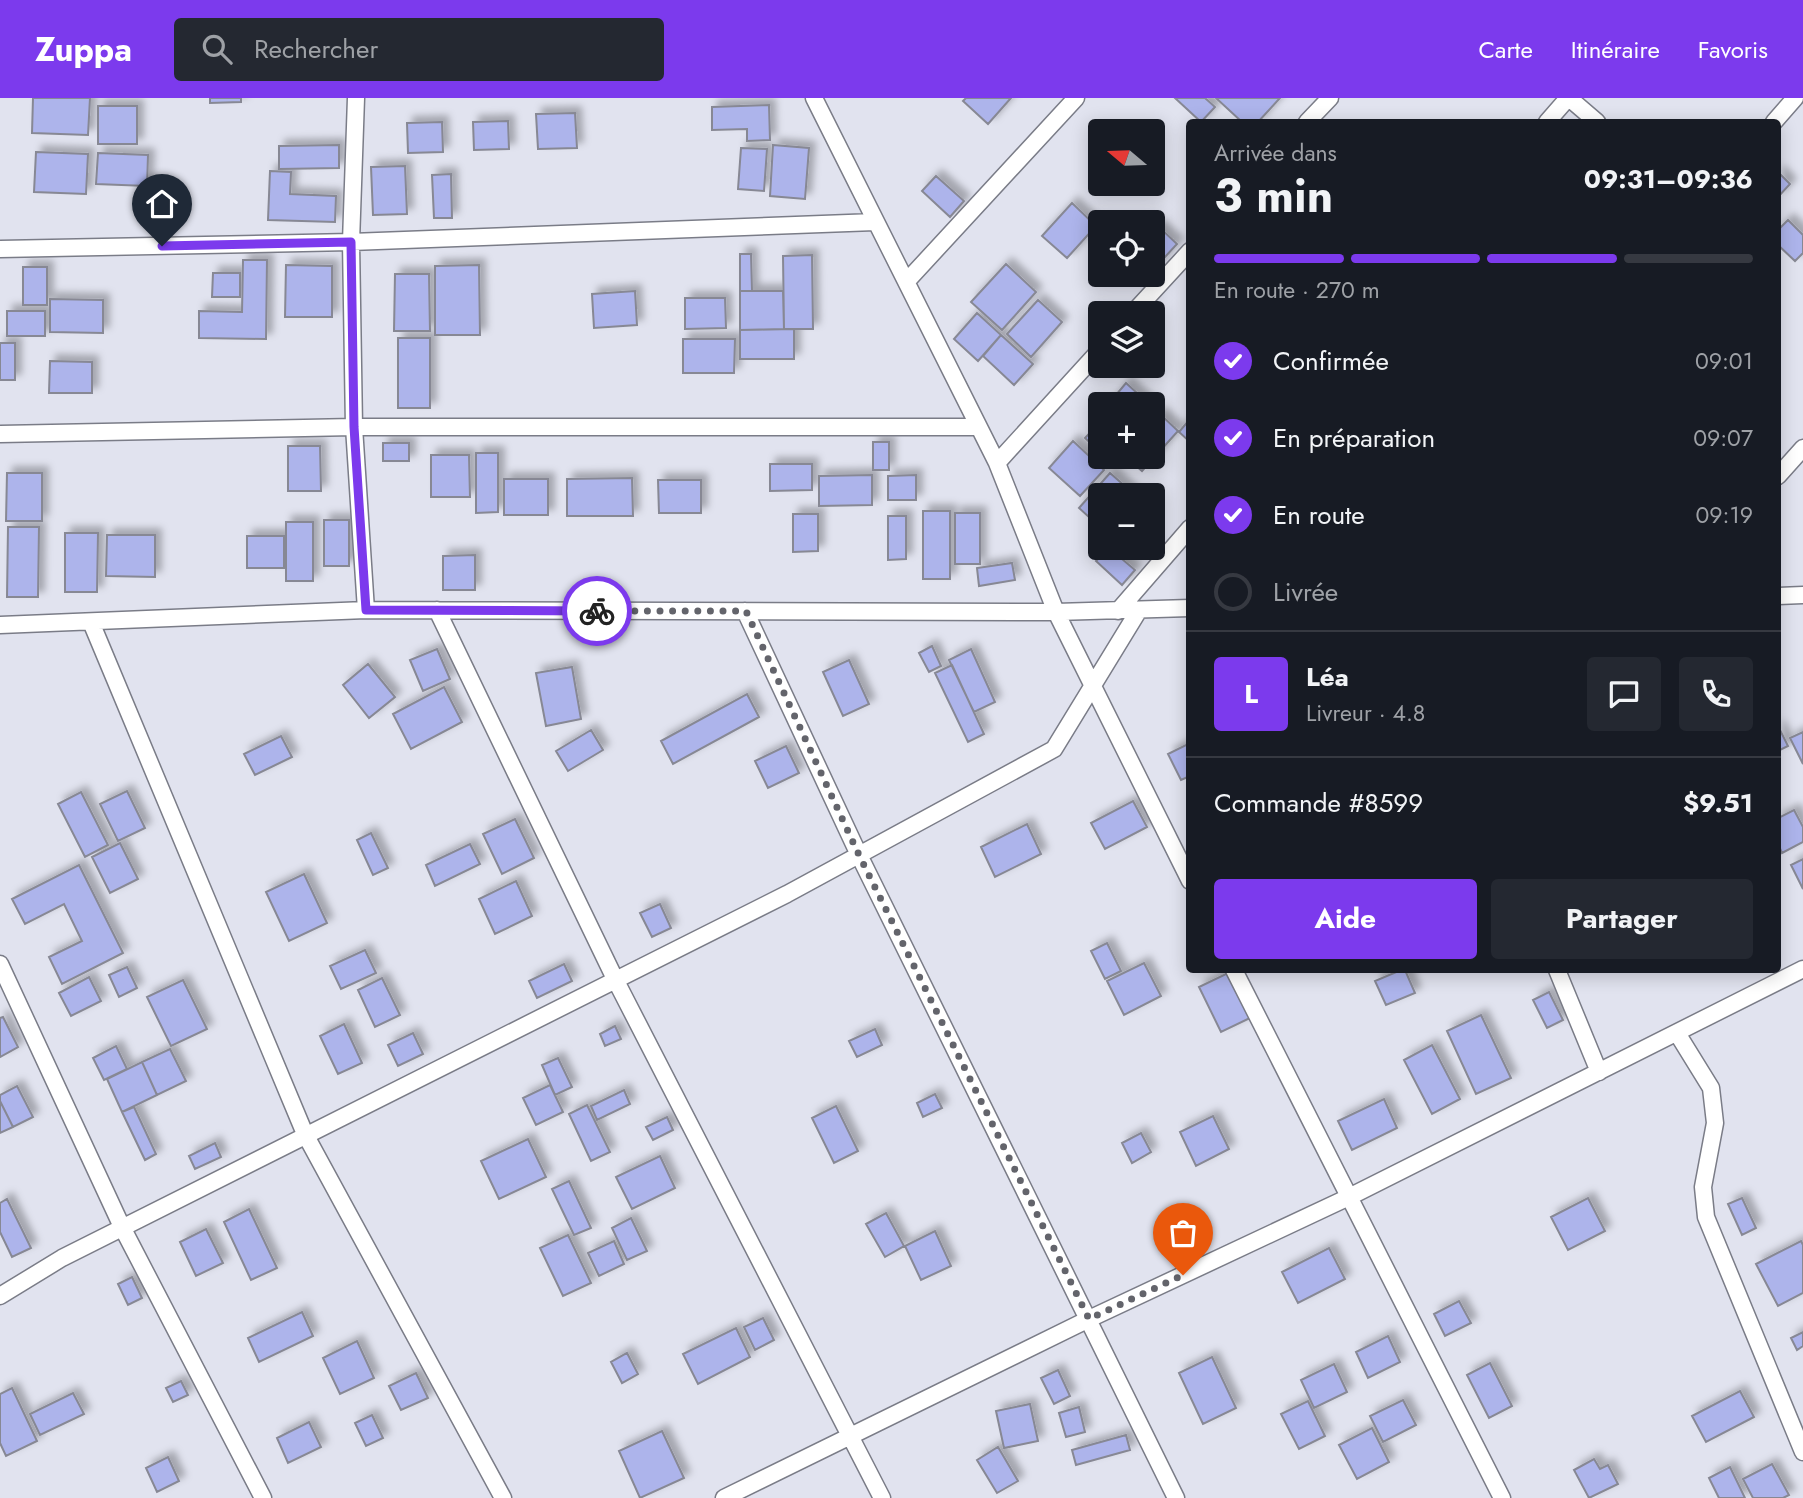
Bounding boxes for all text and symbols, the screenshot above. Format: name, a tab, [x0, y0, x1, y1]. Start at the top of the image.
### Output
search box	[174, 18, 664, 81]
text: Zuppa	[35, 26, 132, 73]
icon: search	[198, 30, 236, 68]
text: Rechercher	[254, 30, 378, 68]
text: Carte	[1478, 32, 1533, 67]
text: Itinéraire	[1571, 32, 1660, 67]
text: Favoris	[1698, 32, 1768, 67]
north arrow	[1088, 119, 1166, 196]
map controls	[1088, 119, 1165, 560]
text: Arrivée dans	[1214, 136, 1337, 170]
text: 09:31–09:36	[1584, 160, 1753, 198]
text: 3 min	[1214, 163, 1333, 229]
pin	[132, 174, 192, 246]
icon: home	[143, 185, 181, 223]
button: locate	[1088, 210, 1165, 287]
text: En route · 270 m	[1214, 273, 1380, 307]
button: layers	[1088, 301, 1165, 378]
icon: check	[1214, 342, 1252, 380]
text: Confirmée	[1273, 342, 1389, 380]
text: 09:01	[1695, 344, 1753, 378]
button: +	[1088, 392, 1165, 469]
icon: check	[1214, 419, 1252, 457]
text: En préparation	[1273, 419, 1435, 457]
text: 09:07	[1693, 421, 1753, 455]
button: −	[1088, 483, 1165, 560]
icon: check	[1214, 496, 1252, 534]
text: En route	[1273, 496, 1365, 534]
text: 09:19	[1695, 498, 1753, 532]
text: Livrée	[1273, 573, 1338, 611]
courier	[562, 576, 632, 646]
icon: bike	[578, 592, 616, 630]
button: chat	[1587, 657, 1661, 731]
button: phone	[1679, 657, 1753, 731]
text: Léa	[1306, 658, 1349, 696]
text: L	[1244, 675, 1258, 713]
text: Livreur · 4.8	[1306, 696, 1425, 730]
text: Commande #8599	[1214, 784, 1423, 822]
text: $9.51	[1683, 784, 1753, 822]
button: Aide	[1214, 879, 1477, 959]
button: Partager	[1491, 879, 1753, 959]
pin	[1153, 1203, 1213, 1275]
icon: bag	[1164, 1214, 1202, 1252]

